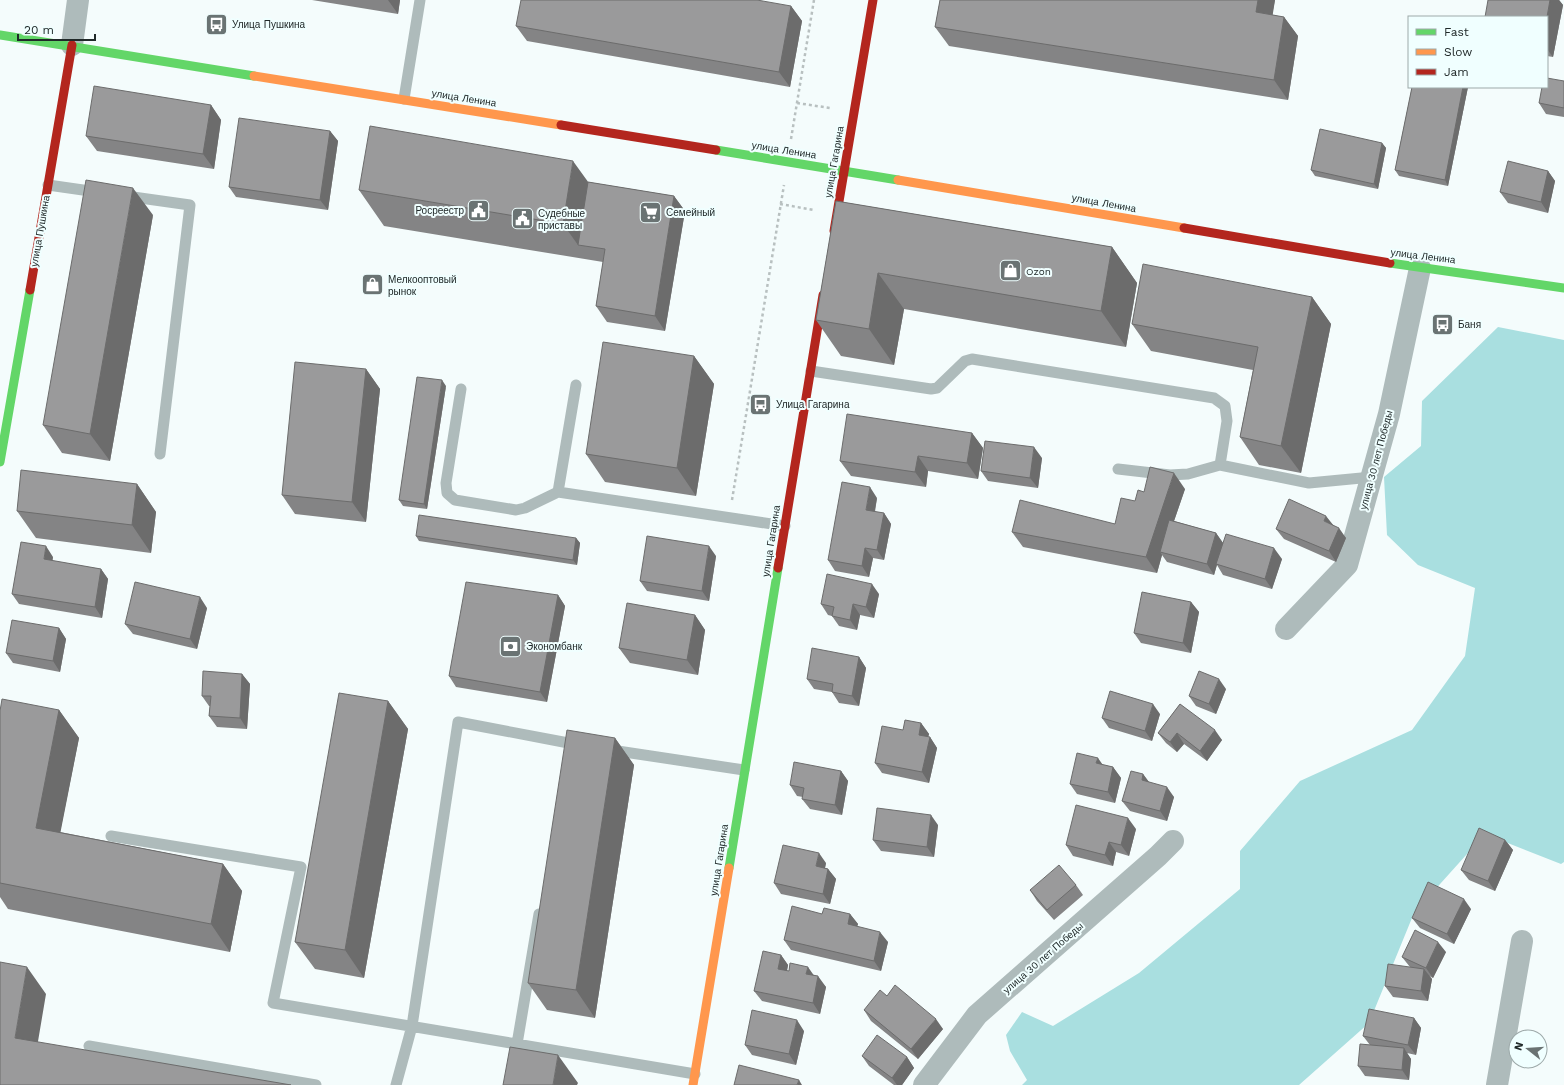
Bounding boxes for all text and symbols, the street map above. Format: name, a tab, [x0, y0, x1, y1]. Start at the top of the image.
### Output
bus stop icon: Улица Пушкина	[203, 11, 229, 37]
scale bar	[18, 16, 95, 42]
legend	[1408, 16, 1548, 88]
place label: Улица Пушкина	[232, 19, 305, 30]
text: 20 m	[24, 23, 54, 37]
text: Fast	[1444, 25, 1469, 39]
text: Slow	[1444, 45, 1472, 59]
text: Jam	[1444, 65, 1469, 79]
street label: улица Ленина	[431, 87, 497, 109]
street label: улица Гагарина	[822, 125, 846, 199]
street label: улица Ленина	[751, 139, 817, 161]
street label: улица Ленина	[1071, 192, 1137, 214]
street label: улица Пушкина	[28, 194, 52, 267]
public building icon: Росреестр	[466, 197, 492, 223]
supermarket icon: Семейный	[638, 199, 664, 225]
place label: Росреестр	[415, 205, 464, 216]
public building icon: Судебные приставы	[510, 206, 536, 232]
place label: Семейный	[666, 207, 715, 218]
place label: Судебные приставы	[538, 208, 586, 231]
street label: улица Ленина	[1390, 247, 1456, 265]
shop icon: Ozon	[998, 258, 1024, 284]
place label: Ozon	[1026, 266, 1051, 277]
shop icon: Мелкооптовый рынок	[359, 272, 385, 298]
place label: Мелкооптовый рынок	[388, 274, 457, 297]
bus stop icon: Баня	[1429, 311, 1455, 337]
place label: Баня	[1458, 319, 1481, 330]
bus stop icon: Улица Гагарина	[747, 391, 773, 417]
place label: Улица Гагарина	[776, 399, 850, 410]
street label: улица 30 лет Победы	[1357, 409, 1395, 511]
street label: улица Гагарина	[760, 504, 782, 578]
bank icon: Экономбанк	[498, 633, 524, 659]
place label: Экономбанк	[526, 641, 583, 652]
street label: улица Гагарина	[708, 823, 730, 897]
street label: улица 30 лет Победы	[1001, 920, 1085, 996]
north arrow	[1508, 1029, 1548, 1069]
text: N	[1512, 1040, 1526, 1052]

